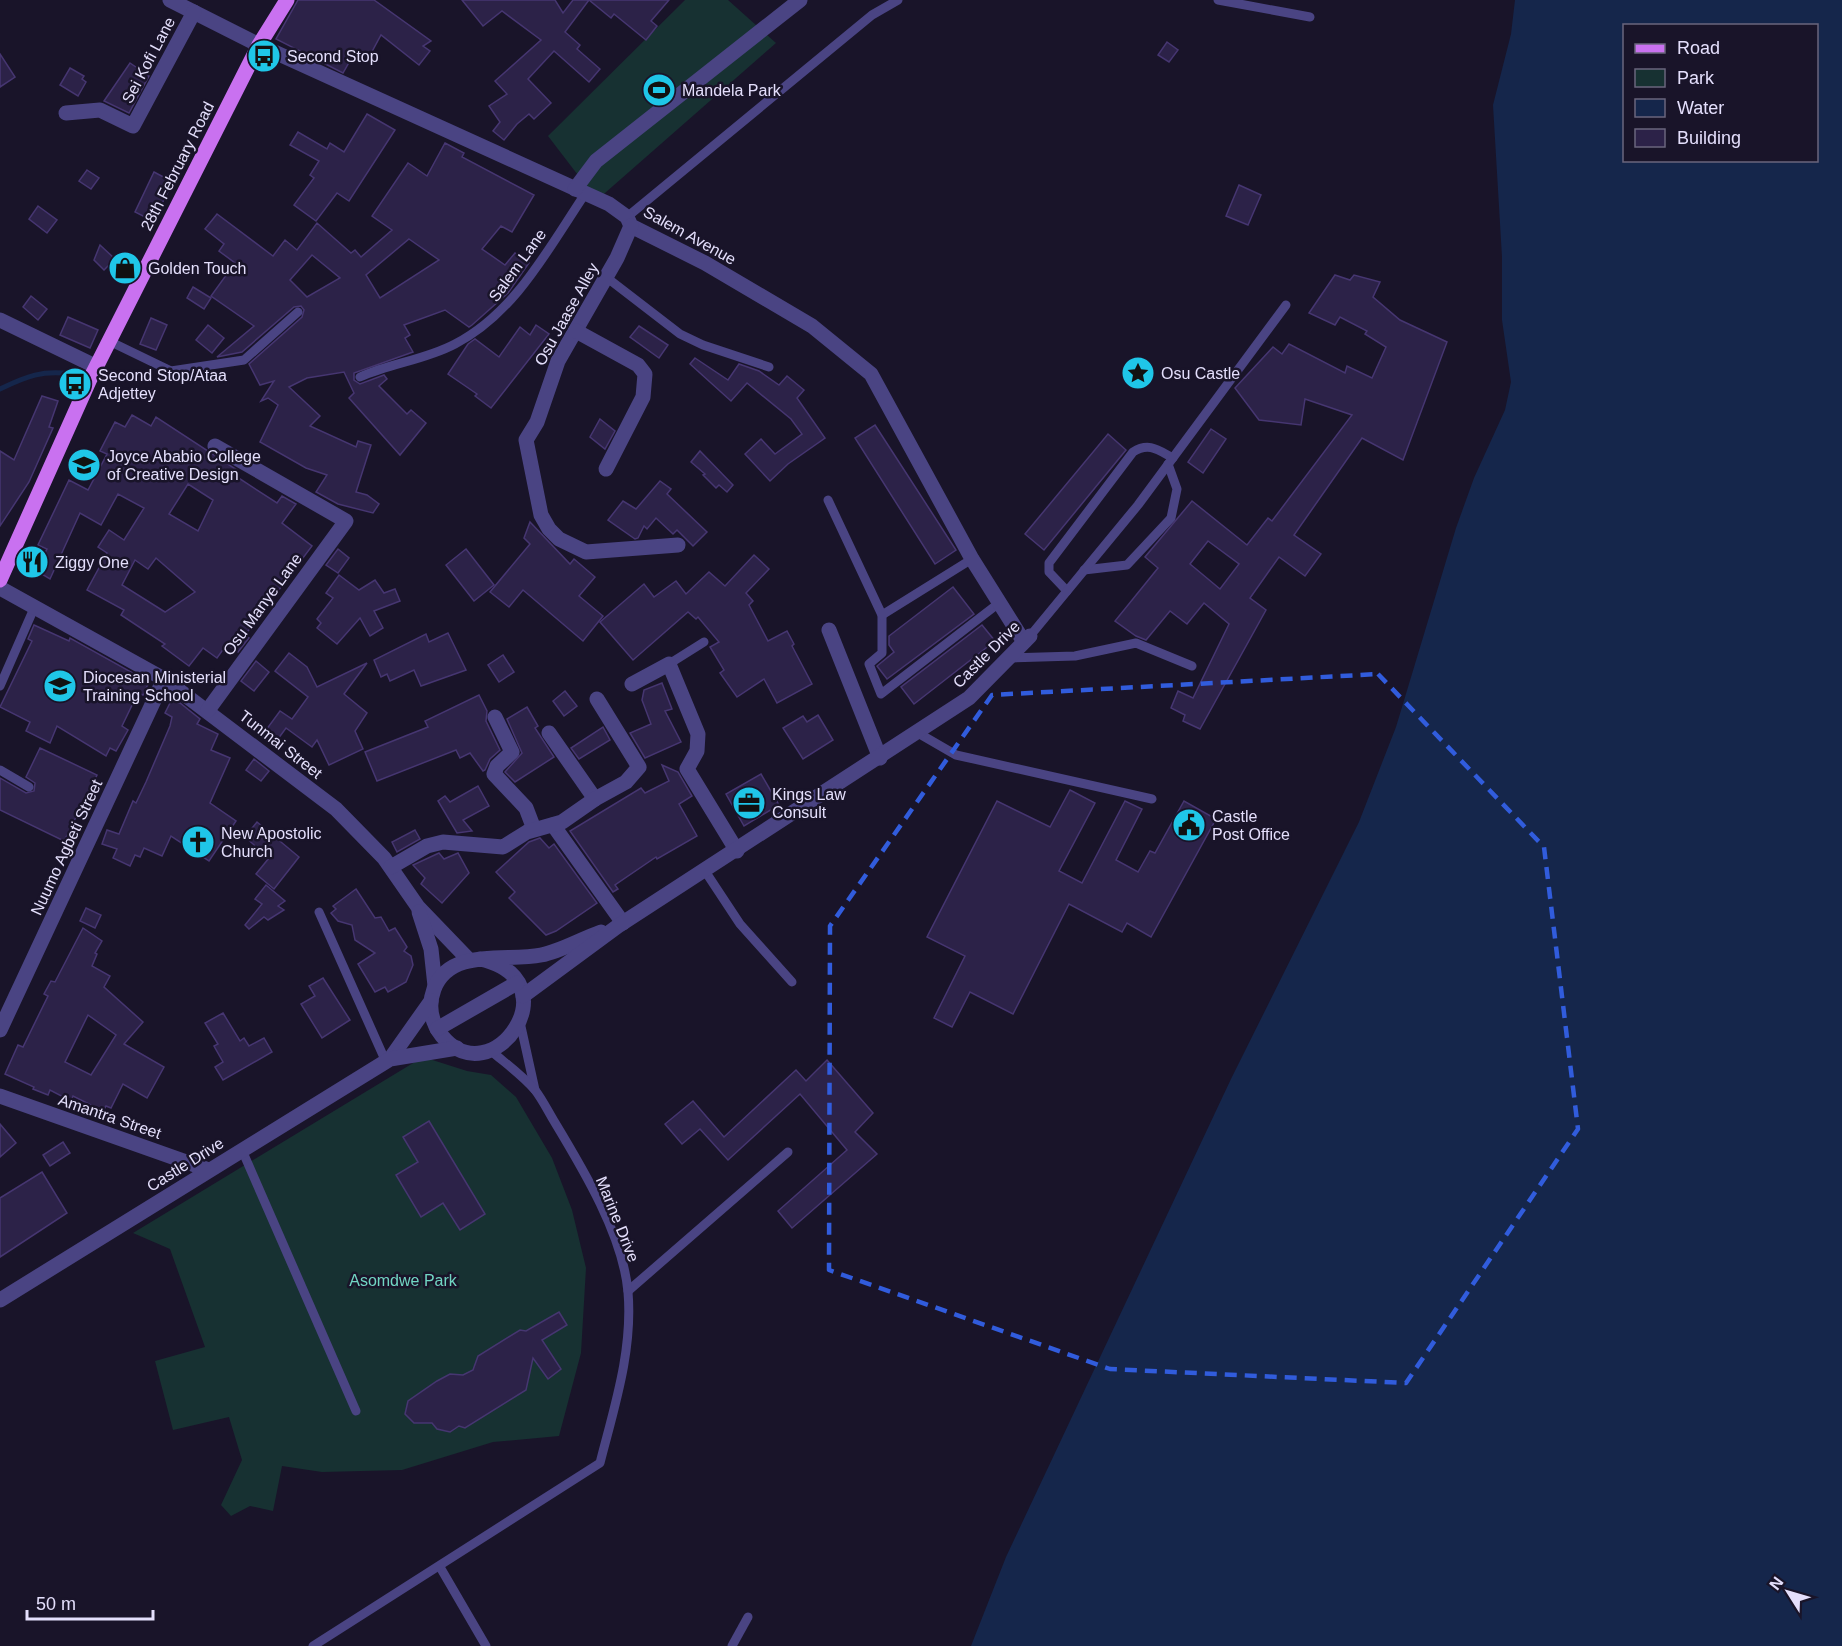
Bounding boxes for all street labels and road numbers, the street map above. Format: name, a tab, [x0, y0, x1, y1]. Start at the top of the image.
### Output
street label: Sei Kofi Lane	[119, 14, 178, 106]
street label: 28th February Road	[138, 99, 217, 233]
street label: Salem Avenue	[641, 203, 739, 268]
street label: Salem Lane	[485, 226, 549, 305]
street label: Osu Jaase Alley	[531, 260, 602, 369]
street label: Osu Manye Lane	[220, 550, 305, 659]
street label: Castle Drive	[950, 617, 1023, 691]
street label: Tunmai Street	[236, 707, 326, 782]
street label: Nuumo Agbeti Street	[28, 776, 106, 918]
street label: Amantra Street	[56, 1091, 164, 1142]
street label: Castle Drive	[144, 1134, 227, 1195]
street label: Marine Drive	[593, 1174, 642, 1265]

